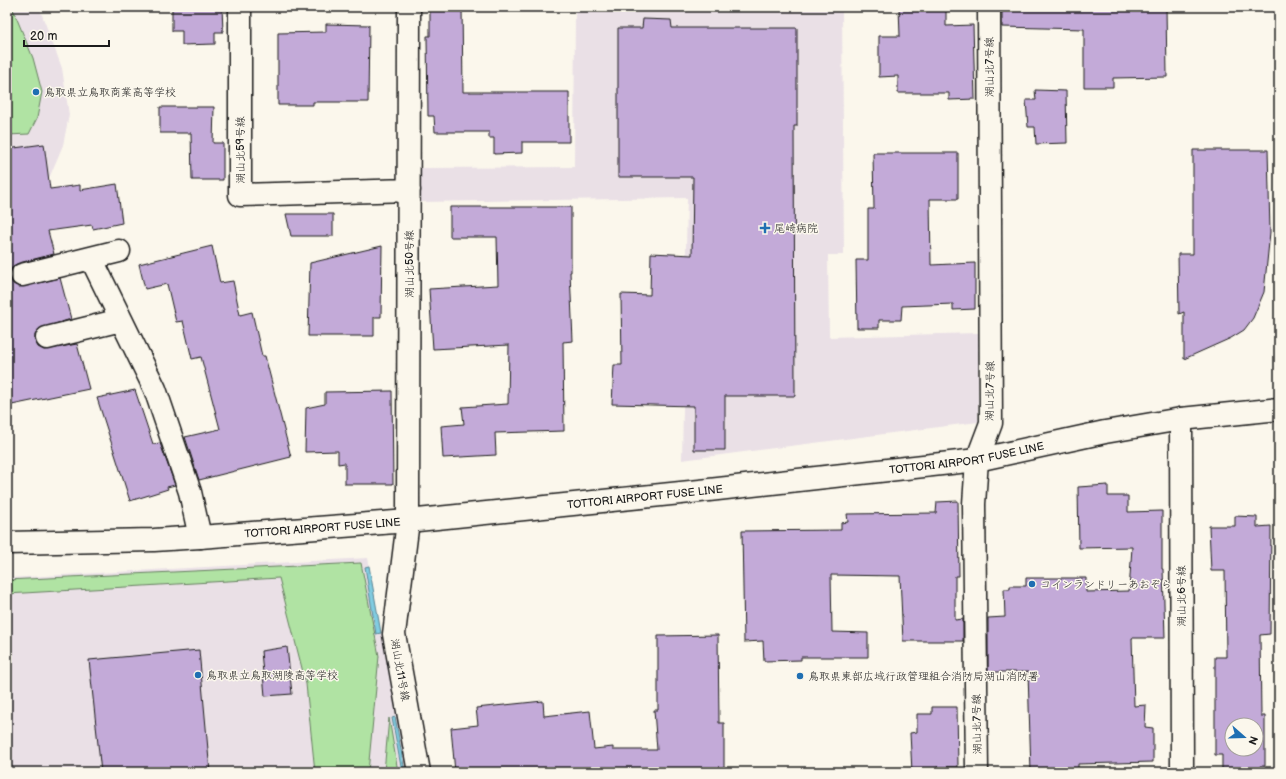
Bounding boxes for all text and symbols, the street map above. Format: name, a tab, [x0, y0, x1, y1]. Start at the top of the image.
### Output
scale bar	[24, 22, 109, 48]
text: 20 m	[30, 29, 57, 44]
street label: 湖山北7号線	[983, 37, 996, 97]
place label: 鳥取県立鳥取商業高等学校	[44, 86, 176, 99]
marker: 鳥取県立鳥取商業高等学校	[31, 87, 41, 97]
street label: 湖山北59号線	[234, 116, 247, 184]
marker: 尾崎病院	[759, 222, 771, 234]
place label: 尾崎病院	[774, 222, 818, 235]
street label: 湖山北50号線	[403, 230, 416, 298]
street label: 湖山北7号線	[983, 361, 997, 421]
street label: TOTTORI AIRPORT FUSE LINE	[889, 439, 1045, 476]
street label: TOTTORI AIRPORT FUSE LINE	[567, 482, 724, 511]
street label: TOTTORI AIRPORT FUSE LINE	[244, 515, 401, 540]
street label: 湖山北6号線	[1175, 565, 1188, 627]
place label: コインランドリーあおぞら	[1040, 578, 1172, 591]
marker: コインランドリーあおぞら	[1027, 579, 1037, 589]
street label: 湖山北11号線	[388, 638, 412, 702]
place label: 鳥取県立鳥取湖陵高等学校	[206, 669, 338, 682]
marker: 鳥取県立鳥取湖陵高等学校	[193, 670, 203, 680]
place label: 鳥取県東部広域行政管理組合消防局湖山消防署	[808, 670, 1039, 683]
marker: 鳥取県東部広域行政管理組合消防局湖山消防署	[795, 671, 805, 681]
street label: 湖山北7号線	[970, 694, 984, 754]
north arrow	[1224, 717, 1264, 757]
text: N	[1245, 734, 1260, 746]

